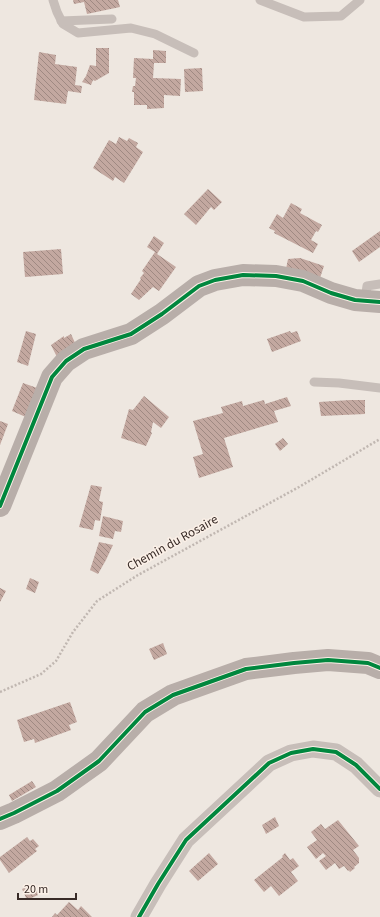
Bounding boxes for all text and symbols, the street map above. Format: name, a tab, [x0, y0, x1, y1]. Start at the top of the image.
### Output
street label: Chemin du Rosaire	[124, 510, 221, 575]
scale bar	[18, 875, 76, 901]
text: 20 m	[24, 881, 48, 898]

